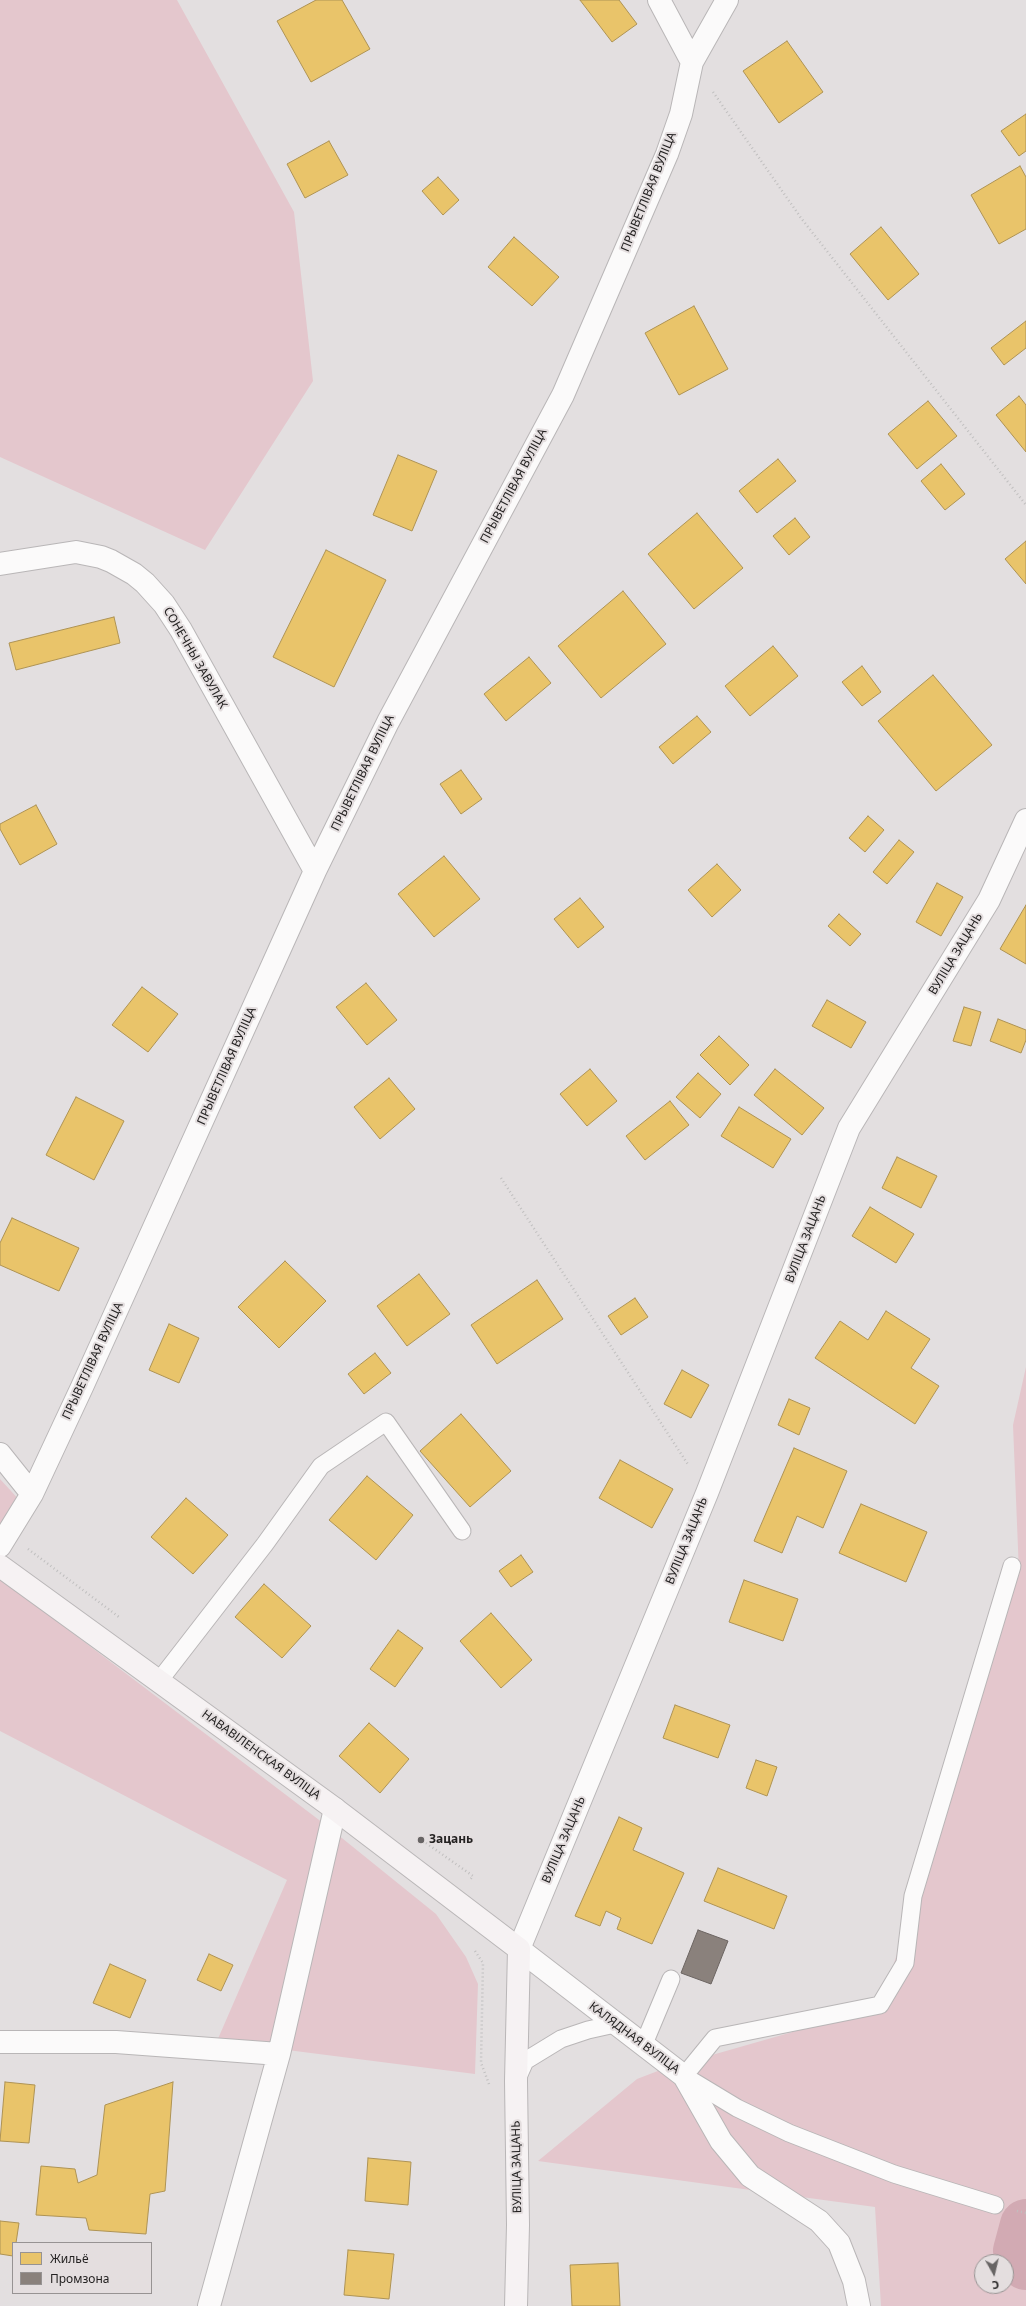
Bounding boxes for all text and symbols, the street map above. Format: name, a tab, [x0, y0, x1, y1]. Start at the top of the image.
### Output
street label: ПРЫВЕТЛІВАЯ ВУЛІЦА	[618, 130, 680, 254]
street label: ПРЫВЕТЛІВАЯ ВУЛІЦА	[478, 426, 550, 546]
street label: СОНЕЧНЫ ЗАВУЛАК	[160, 605, 230, 711]
street label: ПРЫВЕТЛІВАЯ ВУЛІЦА	[329, 713, 397, 833]
street label: ВУЛІЦА ЗАЦАНЬ	[926, 910, 986, 998]
street label: ПРЫВЕТЛІВАЯ ВУЛІЦА	[194, 1005, 260, 1127]
street label: ВУЛІЦА ЗАЦАНЬ	[783, 1193, 829, 1285]
street label: ПРЫВЕТЛІВАЯ ВУЛІЦА	[60, 1300, 126, 1422]
street label: ВУЛІЦА ЗАЦАНЬ	[663, 1495, 711, 1587]
street label: НАВАВІЛЕНСКАЯ ВУЛІЦА	[199, 1707, 323, 1803]
street label: ВУЛІЦА ЗАЦАНЬ	[539, 1794, 589, 1886]
place label: Зацань	[429, 1833, 473, 1847]
marker: Зацань	[416, 1835, 426, 1845]
street label: КАЛЯДНАЯ ВУЛІЦА	[586, 1999, 682, 2077]
street label: ВУЛІЦА ЗАЦАНЬ	[509, 2120, 525, 2214]
legend	[12, 2242, 152, 2294]
text: Жильё	[50, 2250, 89, 2267]
north arrow	[974, 2254, 1014, 2294]
text: Промзона	[50, 2270, 109, 2287]
text: С	[991, 2277, 1000, 2293]

